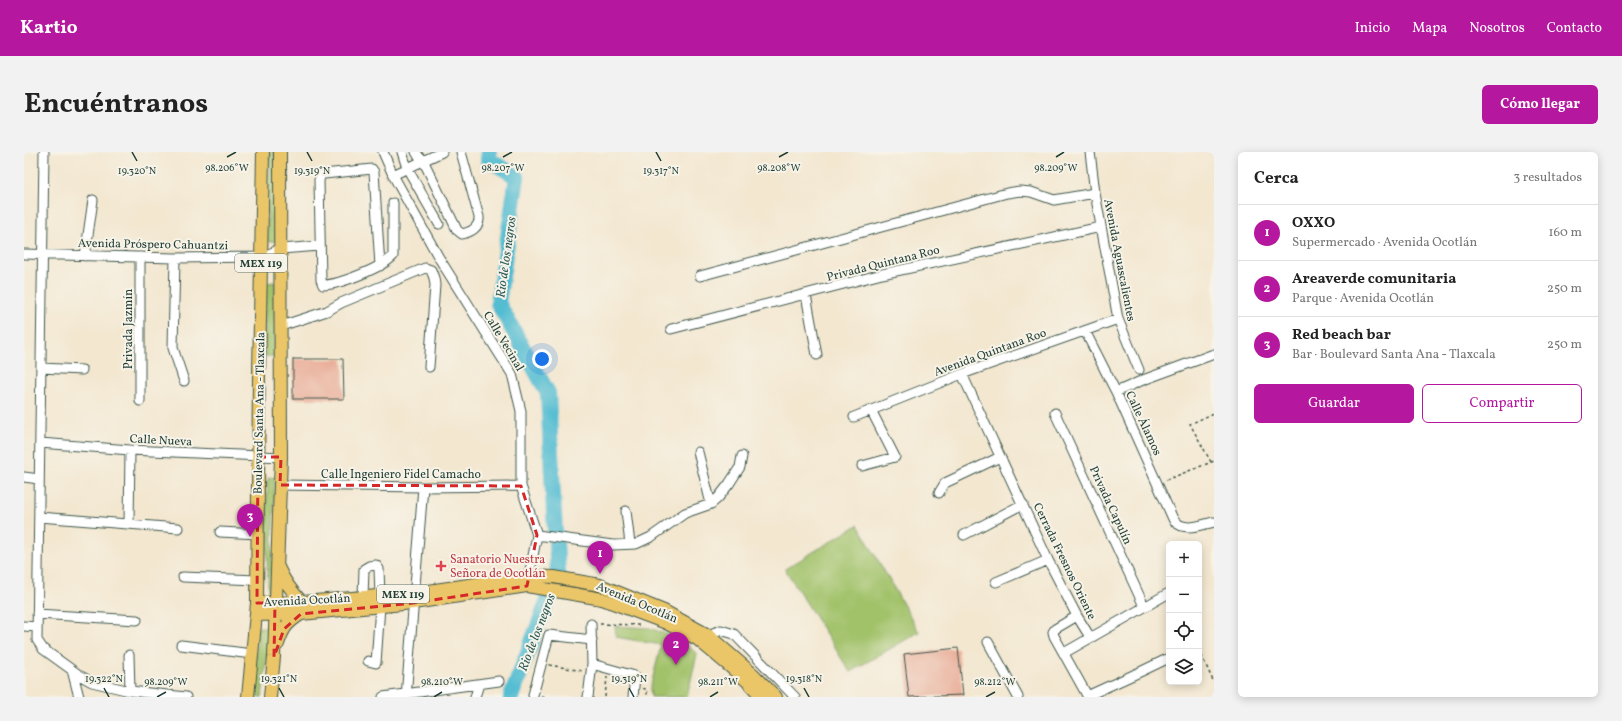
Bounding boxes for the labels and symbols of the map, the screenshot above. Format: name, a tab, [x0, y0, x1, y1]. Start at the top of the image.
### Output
text: 98.206°W	[205, 161, 249, 175]
text: 98.207°W	[481, 161, 525, 175]
text: 98.208°W	[757, 161, 801, 175]
text: 98.209°W	[1034, 161, 1078, 175]
text: 19.320°N	[118, 164, 157, 178]
text: 19.319°N	[294, 164, 331, 178]
text: 19.317°N	[643, 164, 680, 178]
street label: Avenida Aguascalientes	[1099, 198, 1139, 323]
water label: Rio de los negros	[492, 215, 522, 299]
street label: Avenida Próspero Cahuantzi	[78, 236, 229, 254]
street label: Privada Quintana Roo	[825, 242, 941, 286]
road number: MEX 119	[235, 254, 287, 272]
street label: Privada Jazmín	[121, 289, 137, 369]
street label: Calle Vecinal	[479, 309, 528, 375]
street label: Avenida Quintana Roo	[932, 325, 1049, 381]
street label: Boulevard Santa Ana - Tlaxcala	[251, 332, 269, 494]
your location	[532, 349, 552, 369]
street label: Calle Álamos	[1121, 388, 1166, 458]
street label: Calle Nueva	[129, 431, 193, 451]
street label: Privada Capulín	[1085, 464, 1135, 547]
street label: Calle Ingeniero Fidel Camacho	[321, 467, 481, 483]
street label: Cerrada Fresnos Oriente	[1029, 500, 1099, 623]
pin: 3	[237, 504, 263, 537]
pin: 1	[587, 541, 613, 574]
place label: Sanatorio Nuestra Señora de Ocotlán	[450, 552, 546, 582]
marker: Sanatorio Nuestra Señora de Ocotlán	[435, 560, 447, 572]
street label: Avenida Ocotlán	[593, 579, 680, 627]
road number: MEX 119	[377, 585, 429, 603]
street label: Avenida Ocotlán	[263, 591, 351, 611]
water label: Rio de los negros	[515, 591, 561, 674]
pin: 2	[663, 632, 689, 665]
text: 19.322°N	[85, 672, 124, 686]
text: 19.321°N	[261, 672, 298, 686]
text: 19.319°N	[611, 672, 648, 686]
text: 19.318°N	[786, 672, 823, 686]
text: 98.209°W	[144, 675, 188, 689]
text: 98.210°W	[421, 675, 463, 689]
text: 98.211°W	[698, 675, 738, 689]
text: 98.212°W	[974, 675, 1016, 689]

